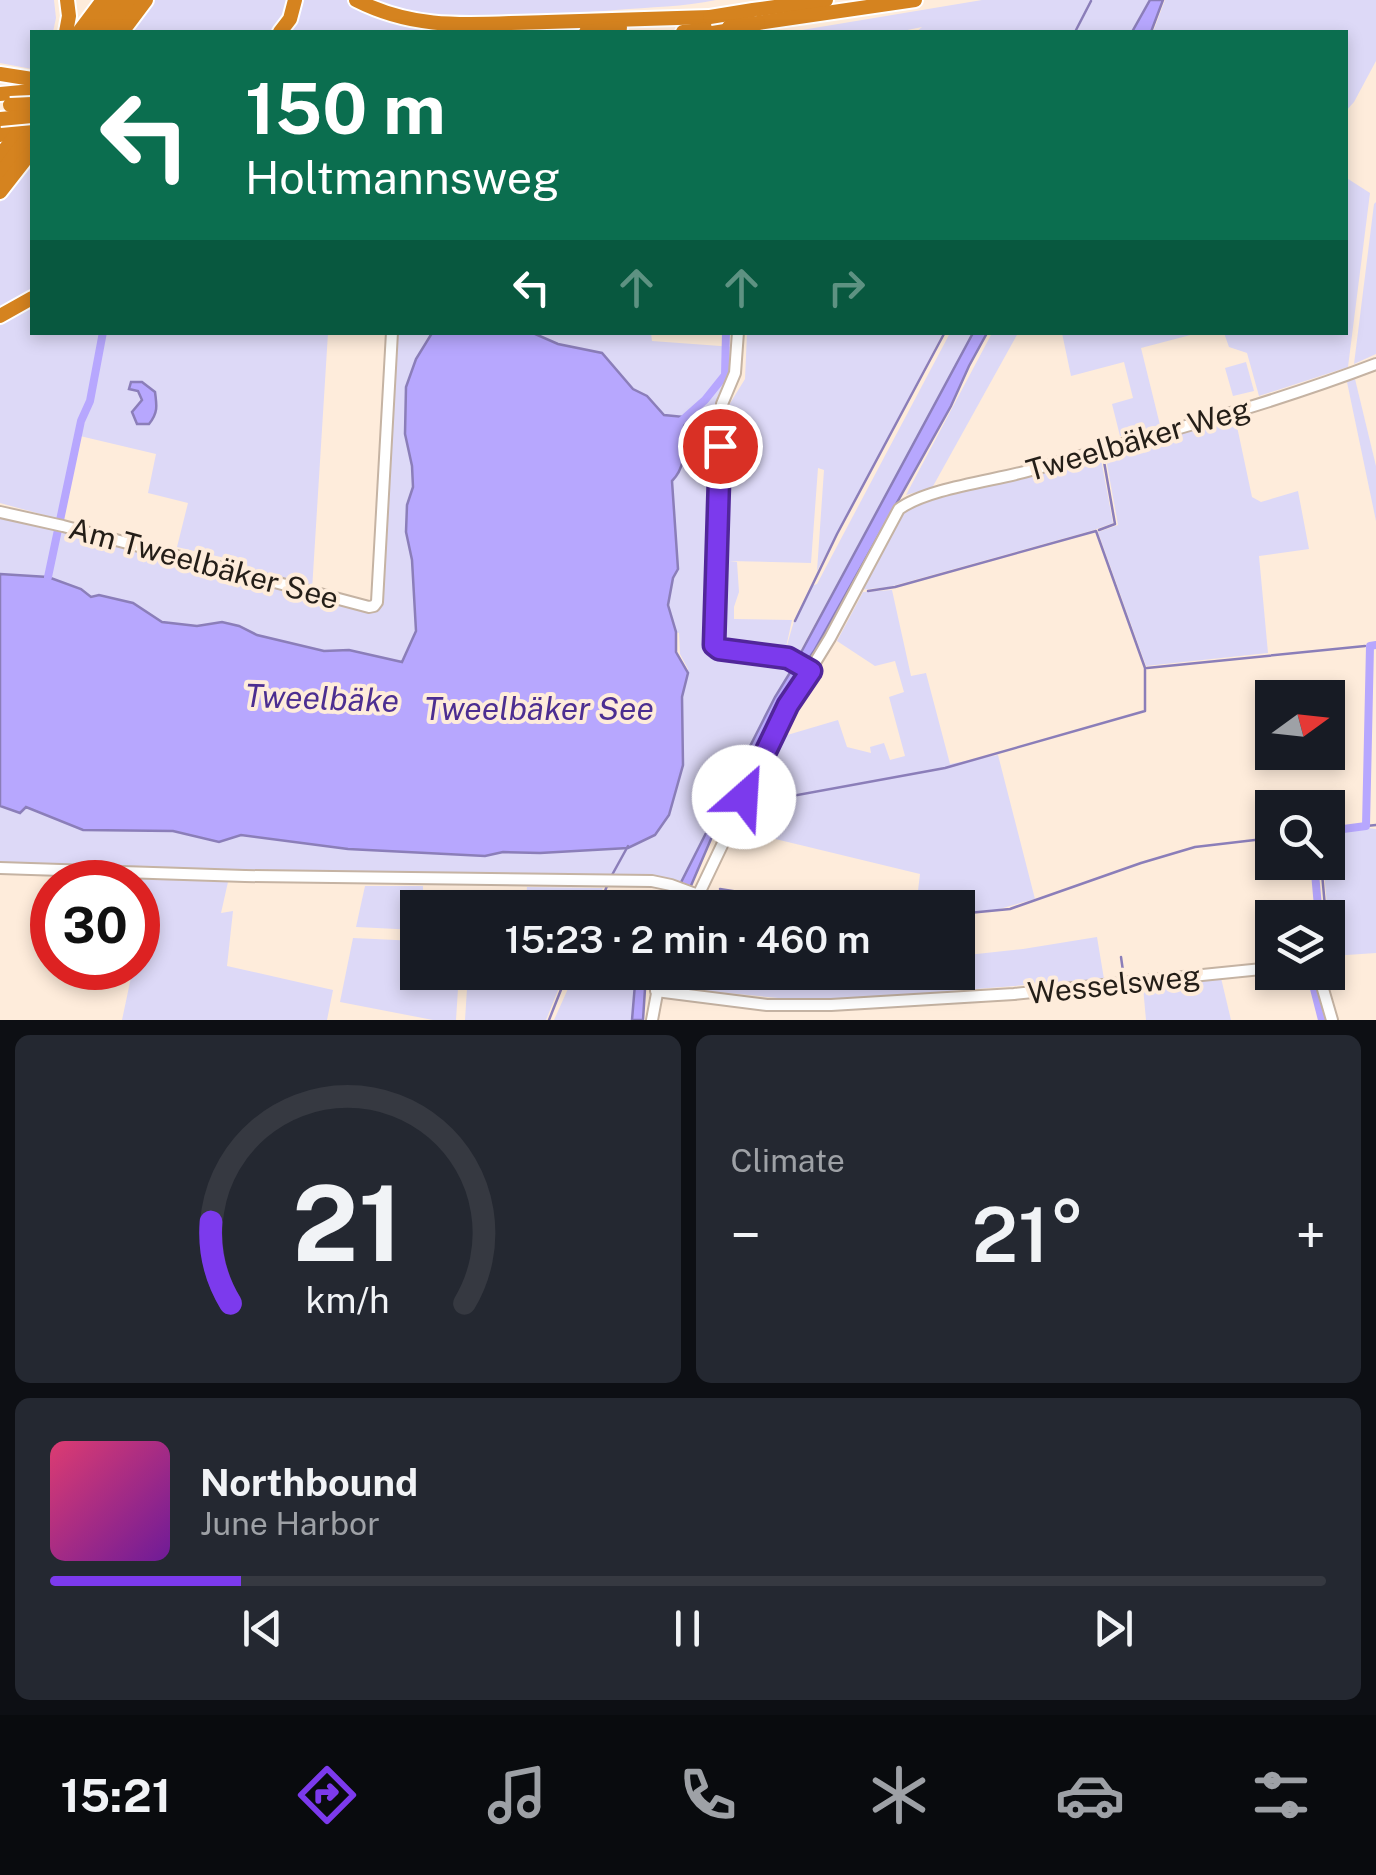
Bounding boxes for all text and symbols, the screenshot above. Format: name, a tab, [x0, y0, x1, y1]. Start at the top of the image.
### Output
text: 150 m	[245, 67, 446, 150]
icon: left	[80, 70, 210, 200]
text: Holtmannsweg	[245, 151, 560, 204]
icon: left	[504, 260, 559, 315]
icon: ahead	[609, 260, 664, 315]
icon: ahead	[714, 260, 769, 315]
icon: right	[819, 260, 874, 315]
street label: Tweelbäker Weg	[1022, 390, 1254, 488]
pin	[678, 404, 763, 489]
icon: arrive	[693, 419, 748, 474]
street label: Am Tweelbäker See	[65, 510, 343, 616]
water label: Tweelbäke	[244, 677, 400, 719]
north arrow	[1255, 680, 1345, 770]
map controls	[1255, 680, 1345, 990]
water label: Tweelbäker See	[424, 690, 654, 727]
position arrow	[692, 745, 796, 849]
button: search	[1255, 790, 1345, 880]
speed limit sign: 30	[30, 860, 160, 990]
button: layers	[1255, 900, 1345, 990]
text: 15:23 · 2 min · 460 m	[504, 917, 871, 962]
street label: Wesselsweg	[1026, 957, 1202, 1011]
text: Climate	[731, 1142, 845, 1179]
text: 21	[292, 1162, 403, 1284]
text: 21°	[972, 1191, 1085, 1279]
text: −	[731, 1203, 761, 1267]
text: +	[1296, 1203, 1326, 1267]
text: km/h	[306, 1279, 390, 1321]
text: Northbound	[200, 1460, 418, 1505]
text: June Harbor	[200, 1505, 380, 1542]
icon: previous	[235, 1601, 290, 1656]
icon: pause	[660, 1601, 715, 1656]
icon: next	[1086, 1601, 1141, 1656]
icon: directions	[292, 1760, 362, 1830]
icon: music	[482, 1760, 552, 1830]
icon: phone	[673, 1760, 743, 1830]
icon: climate	[864, 1760, 934, 1830]
icon: car	[1055, 1760, 1125, 1830]
icon: filters	[1246, 1760, 1316, 1830]
text: 15:21	[60, 1769, 171, 1822]

